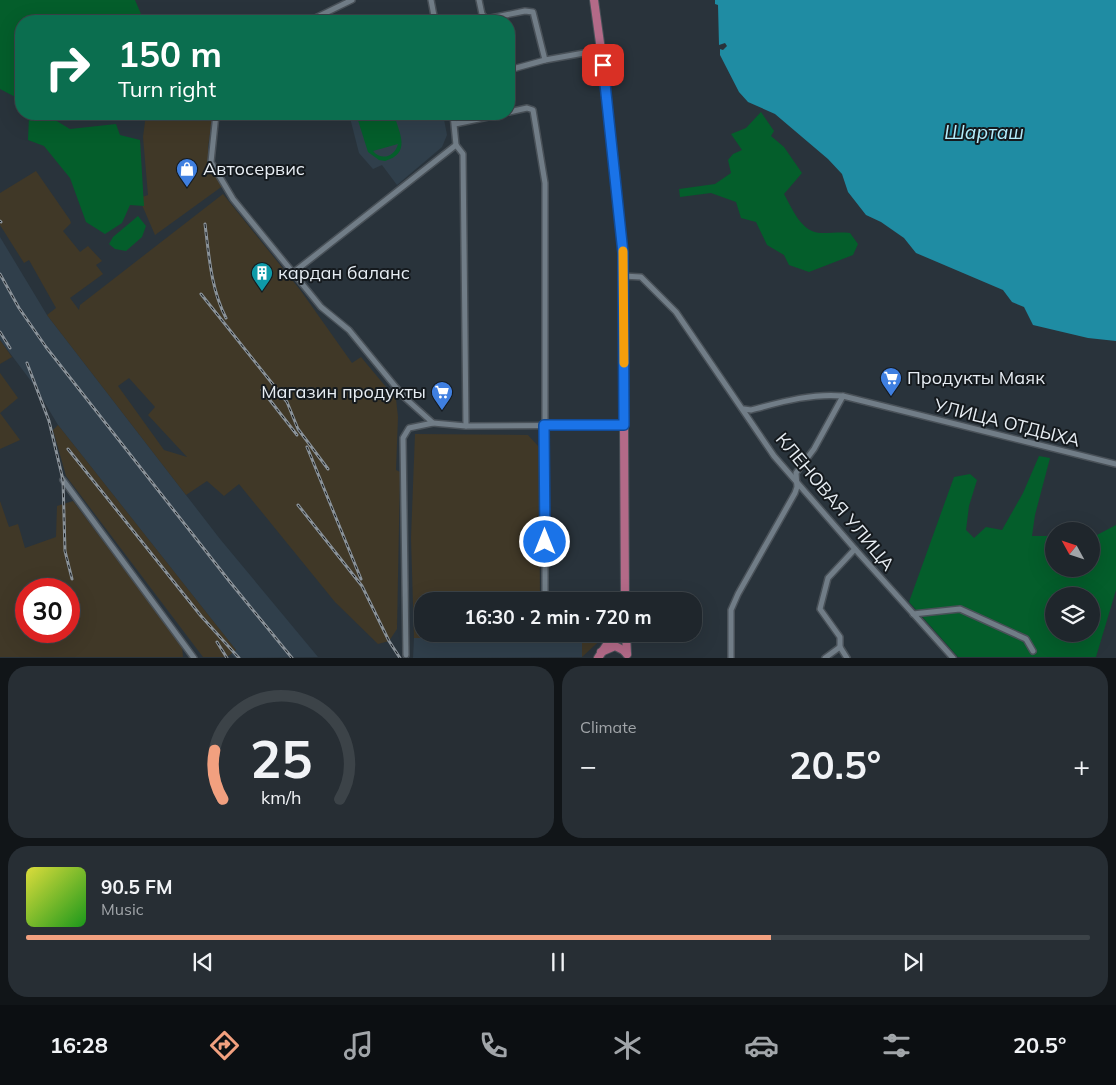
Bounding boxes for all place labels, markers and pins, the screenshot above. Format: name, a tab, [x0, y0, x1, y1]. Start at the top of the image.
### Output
pin	[582, 44, 624, 86]
shop icon: Автосервис	[175, 157, 199, 188]
place label: Автосервис	[203, 157, 305, 180]
building icon: кардан баланс	[250, 261, 274, 292]
place label: кардан баланс	[278, 261, 410, 284]
supermarket icon: Продукты Маяк	[879, 366, 903, 397]
place label: Продукты Маяк	[907, 366, 1045, 389]
place label: Магазин продукты	[261, 380, 426, 403]
supermarket icon: Магазин продукты	[430, 380, 454, 411]

